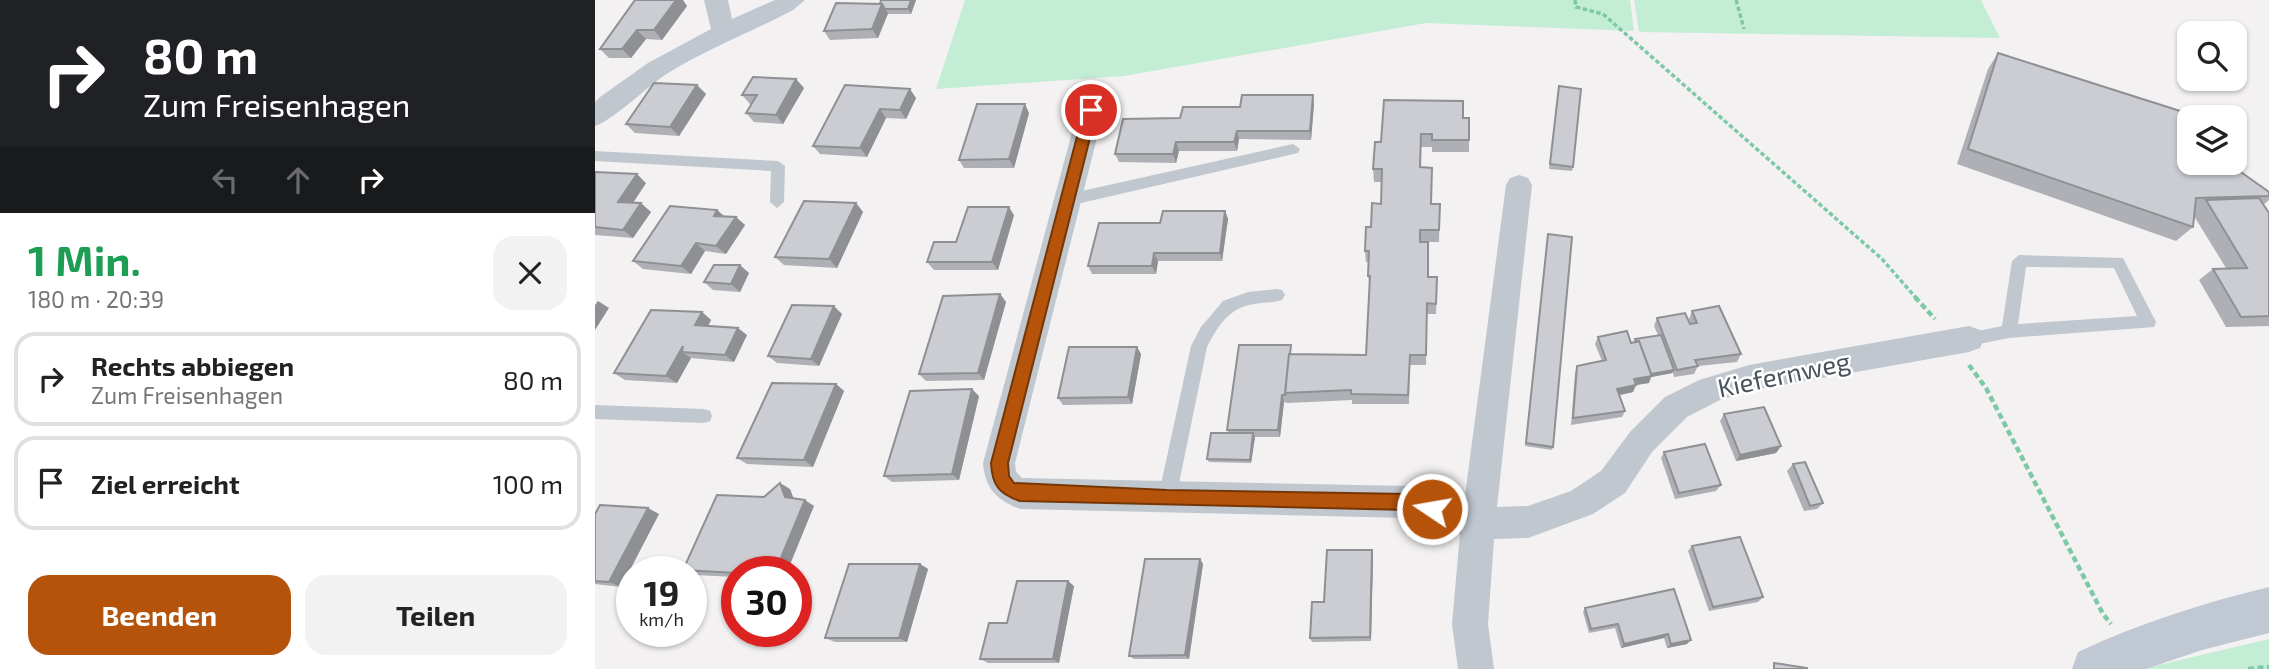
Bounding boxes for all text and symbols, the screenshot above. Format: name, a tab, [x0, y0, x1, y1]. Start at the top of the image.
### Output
map controls	[2177, 21, 2247, 175]
button: search	[2177, 21, 2247, 91]
text: 80 m	[143, 25, 258, 84]
icon: right	[28, 28, 119, 119]
pin	[1061, 80, 1121, 140]
text: Zum Freisenhagen	[143, 85, 410, 123]
icon: arrive	[1072, 91, 1110, 129]
button: layers	[2177, 105, 2247, 175]
icon: left	[206, 161, 244, 199]
icon: ahead	[279, 161, 317, 199]
icon: right	[352, 161, 390, 199]
text: 1 Min.	[28, 234, 141, 284]
button: close	[493, 236, 567, 310]
text: 180 m · 20:39	[28, 285, 164, 313]
street label: Kiefernweg	[1715, 344, 1853, 403]
text: Rechts abbiegen	[91, 350, 294, 381]
icon: right	[32, 360, 70, 398]
text: 80 m	[503, 364, 563, 395]
text: Zum Freisenhagen	[91, 381, 283, 409]
icon: arrive	[32, 464, 70, 502]
text: Ziel erreicht	[91, 468, 240, 499]
text: 100 m	[493, 468, 563, 499]
position arrow	[1395, 472, 1469, 546]
speed limit sign: 30	[721, 556, 812, 647]
text: 19	[644, 571, 679, 613]
button: Beenden	[28, 575, 291, 655]
button: Teilen	[305, 575, 567, 655]
text: km/h	[639, 608, 684, 630]

